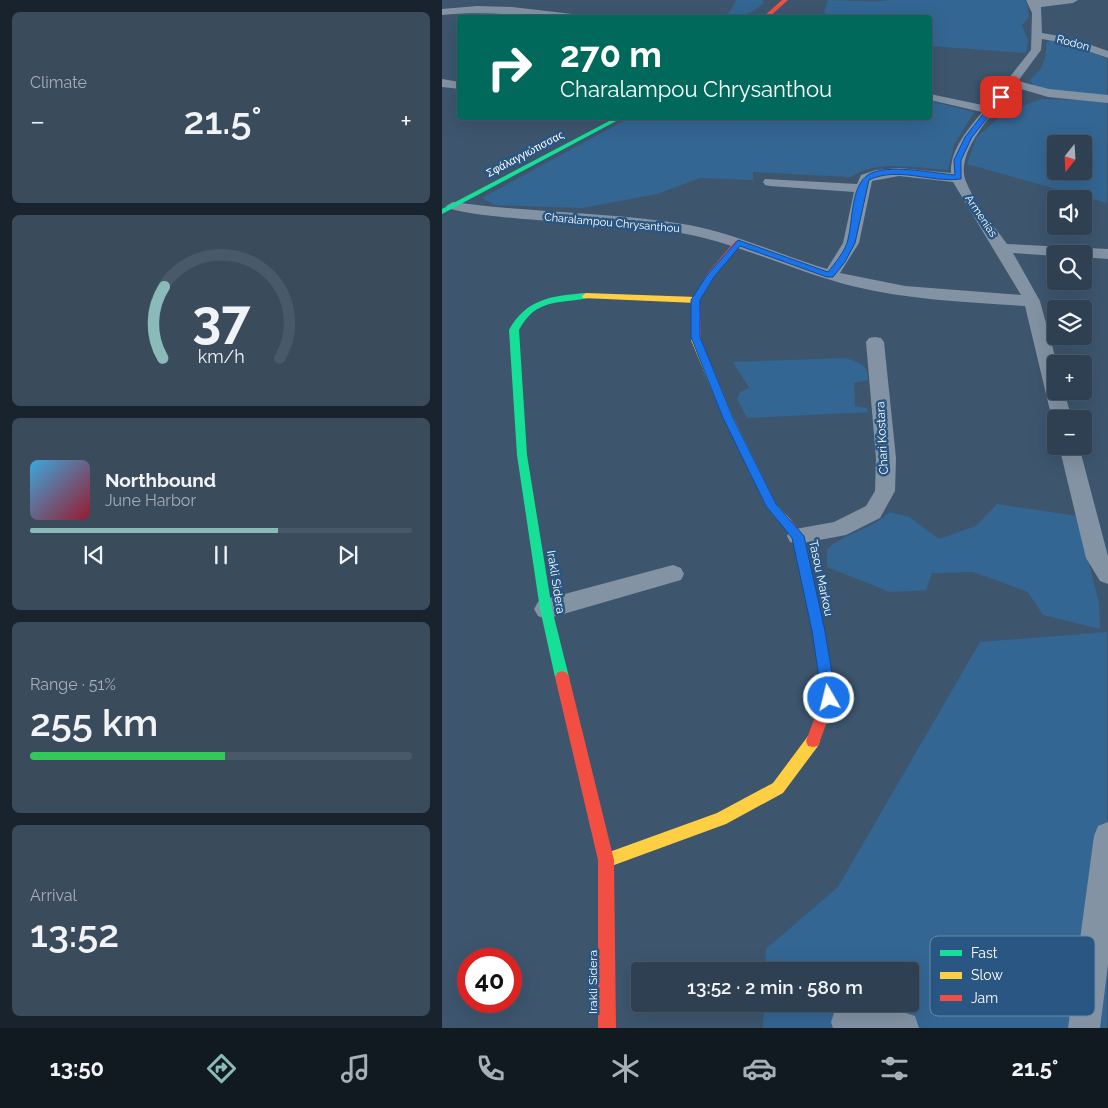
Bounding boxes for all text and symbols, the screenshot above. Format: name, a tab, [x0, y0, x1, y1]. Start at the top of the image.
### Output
street label: Rodon	[1055, 32, 1091, 54]
text: 270 m	[560, 34, 662, 75]
icon: right	[477, 35, 542, 100]
text: Climate	[30, 73, 87, 92]
text: Charalampou Chrysanthou	[560, 76, 832, 102]
pin	[980, 76, 1022, 118]
icon: arrive	[987, 83, 1015, 111]
text: 21.5°	[184, 98, 262, 143]
text: −	[30, 105, 45, 138]
text: +	[400, 105, 412, 138]
street label: Σφάλαγγιώτισσας	[484, 128, 566, 180]
north arrow	[1047, 135, 1092, 180]
map controls	[1047, 135, 1092, 455]
button: sound	[1047, 190, 1092, 235]
street label: Armenias	[962, 192, 1000, 240]
street label: Charalampou Chrysanthou	[544, 211, 680, 235]
button: search	[1047, 245, 1092, 290]
text: 37	[192, 288, 251, 349]
button: layers	[1047, 300, 1092, 345]
text: km/h	[197, 346, 245, 367]
button: +	[1047, 355, 1092, 400]
street label: Chari Kostara	[873, 401, 891, 475]
button: −	[1047, 410, 1092, 455]
text: Northbound	[105, 469, 216, 491]
text: June Harbor	[105, 491, 196, 510]
street label: Tasou Markou	[806, 539, 836, 617]
icon: previous	[80, 541, 108, 569]
icon: pause	[207, 541, 235, 569]
icon: next	[334, 541, 362, 569]
street label: Irakli Sidera	[544, 549, 568, 615]
position arrow	[802, 671, 854, 723]
text: Range · 51%	[30, 675, 116, 694]
text: 255 km	[30, 700, 158, 745]
text: Arrival	[30, 886, 77, 905]
text: 13:52	[30, 911, 119, 956]
legend	[930, 936, 1095, 1016]
text: Fast	[971, 945, 998, 961]
speed limit sign: 40	[457, 948, 522, 1013]
street label: Irakli Sidera	[586, 950, 600, 1014]
text: Slow	[971, 967, 1003, 983]
text: 13:52 · 2 min · 580 m	[687, 976, 863, 998]
text: Jam	[971, 990, 998, 1006]
icon: directions	[204, 1051, 239, 1086]
icon: music	[338, 1051, 373, 1086]
icon: phone	[473, 1051, 508, 1086]
icon: climate	[608, 1051, 643, 1086]
icon: car	[742, 1051, 777, 1086]
icon: filters	[877, 1051, 912, 1086]
text: 13:50	[50, 1055, 104, 1081]
text: 21.5°	[1011, 1055, 1058, 1081]

